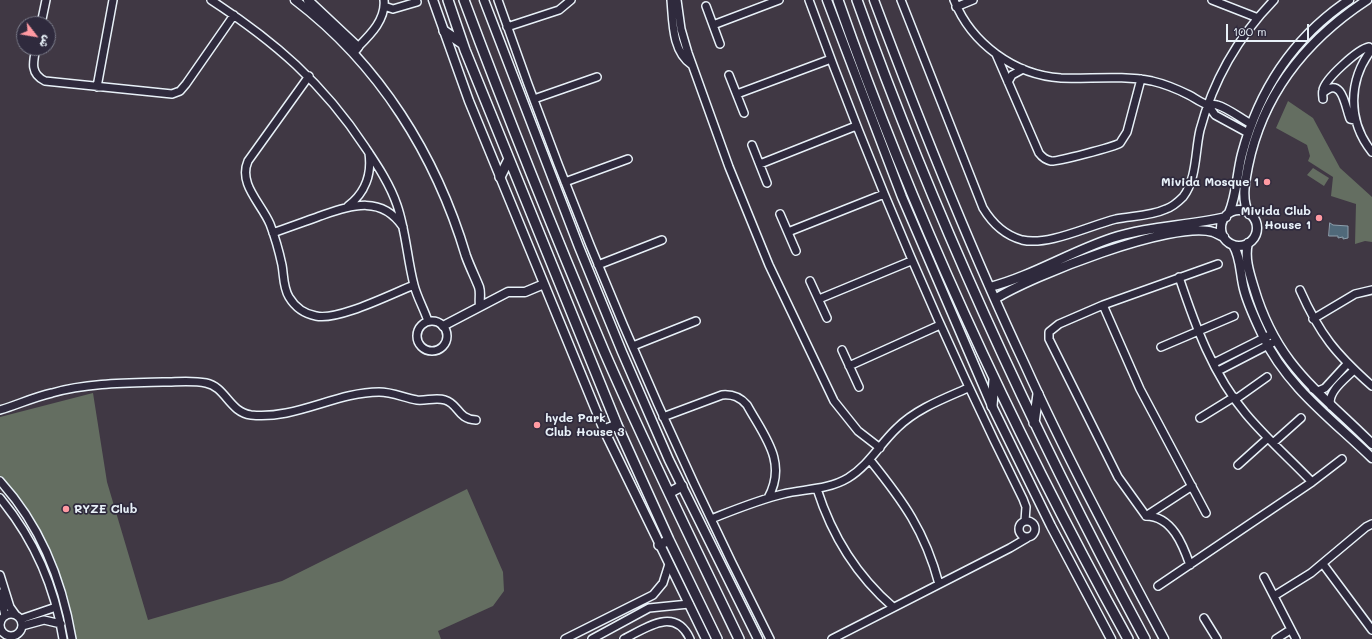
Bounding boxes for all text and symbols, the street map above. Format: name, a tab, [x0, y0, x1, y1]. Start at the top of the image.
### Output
north arrow	[16, 16, 56, 56]
scale bar	[1228, 16, 1311, 42]
text: 100 m	[1233, 23, 1267, 39]
text: ش	[36, 33, 55, 51]
place label: Mivida Mosque 1	[1161, 175, 1259, 189]
marker: Mivida Mosque 1	[1262, 177, 1272, 187]
place label: Mivida Club House 1	[1241, 204, 1311, 232]
marker: Mivida Club House 1	[1314, 213, 1324, 223]
place label: hyde Park Club House 3	[545, 411, 625, 439]
marker: hyde Park Club House 3	[532, 420, 542, 430]
place label: RYZE Club	[74, 502, 137, 516]
marker: RYZE Club	[61, 504, 71, 514]

